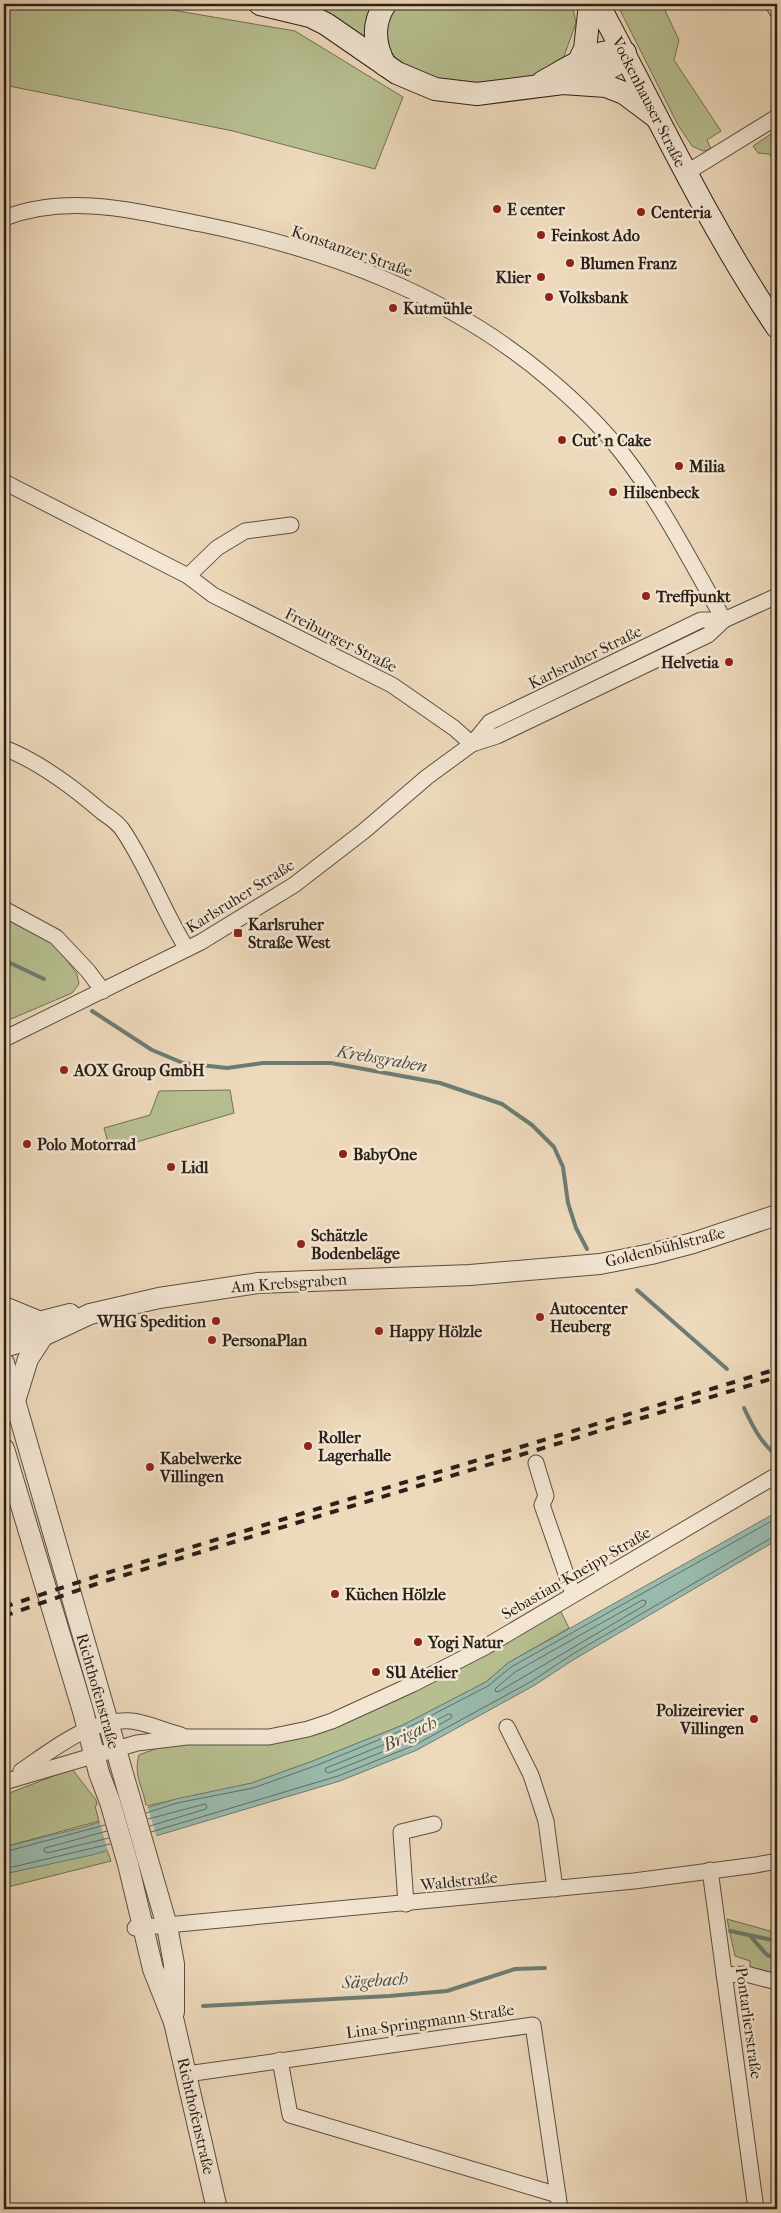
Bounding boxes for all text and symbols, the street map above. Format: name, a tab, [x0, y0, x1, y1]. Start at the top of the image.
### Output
street label: Vockenhauser Straße	[607, 33, 690, 171]
place label: E center	[507, 200, 566, 219]
marker: E center	[491, 203, 503, 215]
place label: Centeria	[651, 203, 712, 222]
marker: Centeria	[635, 206, 647, 218]
street label: Konstanzer Straße	[289, 221, 415, 281]
place label: Feinkost Ado	[550, 226, 640, 245]
marker: Feinkost Ado	[535, 229, 547, 241]
place label: Blumen Franz	[580, 254, 678, 273]
marker: Blumen Franz	[564, 257, 576, 269]
place label: Klier	[496, 268, 532, 287]
marker: Klier	[535, 271, 547, 283]
place label: Volksbank	[558, 288, 629, 307]
marker: Volksbank	[543, 291, 555, 303]
place label: Kutmühle	[403, 299, 473, 318]
marker: Kutmühle	[387, 302, 399, 314]
place label: Cut' n Cake	[572, 431, 651, 450]
marker: Cut' n Cake	[556, 434, 568, 446]
place label: Milia	[688, 457, 726, 476]
marker: Milia	[673, 460, 685, 472]
place label: Hilsenbeck	[623, 483, 700, 502]
marker: Hilsenbeck	[607, 486, 619, 498]
place label: Treffpunkt	[655, 587, 731, 607]
marker: Treffpunkt	[640, 590, 652, 602]
street label: Freiburger Straße	[282, 604, 400, 677]
street label: Karlsruher Straße	[525, 621, 645, 693]
place label: Helvetia	[661, 653, 720, 672]
marker: Helvetia	[723, 656, 735, 668]
street label: Karlsruher Straße	[182, 855, 298, 937]
place label: Karlsruher Straße West	[248, 915, 331, 952]
marker: Karlsruher Straße West	[232, 927, 244, 939]
water label: Krebsgraben	[333, 1040, 429, 1077]
place label: AOX Group GmbH	[73, 1061, 205, 1081]
marker: AOX Group GmbH	[58, 1064, 70, 1076]
place label: Polo Motorrad	[37, 1135, 137, 1154]
marker: Polo Motorrad	[21, 1138, 33, 1150]
place label: BabyOne	[353, 1145, 417, 1165]
marker: BabyOne	[337, 1148, 349, 1160]
place label: Lidl	[181, 1158, 209, 1177]
marker: Lidl	[165, 1161, 177, 1173]
street label: Goldenbühlstraße	[603, 1223, 727, 1271]
place label: Schätzle Bodenbeläge	[311, 1226, 400, 1264]
marker: Schätzle Bodenbeläge	[295, 1238, 307, 1250]
street label: Am Krebsgraben	[229, 1269, 348, 1297]
place label: Autocenter Heuberg	[549, 1299, 629, 1337]
marker: Autocenter Heuberg	[534, 1311, 546, 1323]
place label: WHG Spedition	[96, 1312, 207, 1332]
marker: WHG Spedition	[210, 1315, 222, 1327]
place label: Happy Hölzle	[389, 1322, 482, 1342]
marker: Happy Hölzle	[373, 1325, 385, 1337]
place label: PersonaPlan	[222, 1331, 308, 1350]
marker: PersonaPlan	[206, 1334, 218, 1346]
place label: Roller Lagerhalle	[318, 1428, 391, 1466]
marker: Roller Lagerhalle	[302, 1440, 314, 1452]
place label: Kabelwerke Villingen	[159, 1449, 242, 1487]
marker: Kabelwerke Villingen	[144, 1461, 156, 1473]
street label: Sebastian-Kneipp-Straße	[498, 1522, 654, 1623]
place label: Küchen Hölzle	[345, 1585, 446, 1604]
marker: Küchen Hölzle	[329, 1588, 341, 1600]
street label: Richthofenstraße	[72, 1631, 124, 1751]
place label: Yogi Natur	[427, 1633, 504, 1653]
marker: Yogi Natur	[412, 1636, 424, 1648]
place label: SU Atelier	[386, 1663, 459, 1682]
marker: SU Atelier	[370, 1666, 382, 1678]
place label: Polizeirevier Villingen	[656, 1701, 745, 1739]
water label: Brigach	[379, 1712, 440, 1756]
marker: Polizeirevier Villingen	[748, 1713, 760, 1725]
street label: Waldstraße	[418, 1867, 499, 1895]
street label: Pontarlierstraße	[732, 1966, 766, 2080]
water label: Sägebach	[340, 1968, 409, 1994]
street label: Lina-Springmann-Straße	[345, 2000, 515, 2042]
street label: Richthofenstraße	[173, 2056, 219, 2176]

